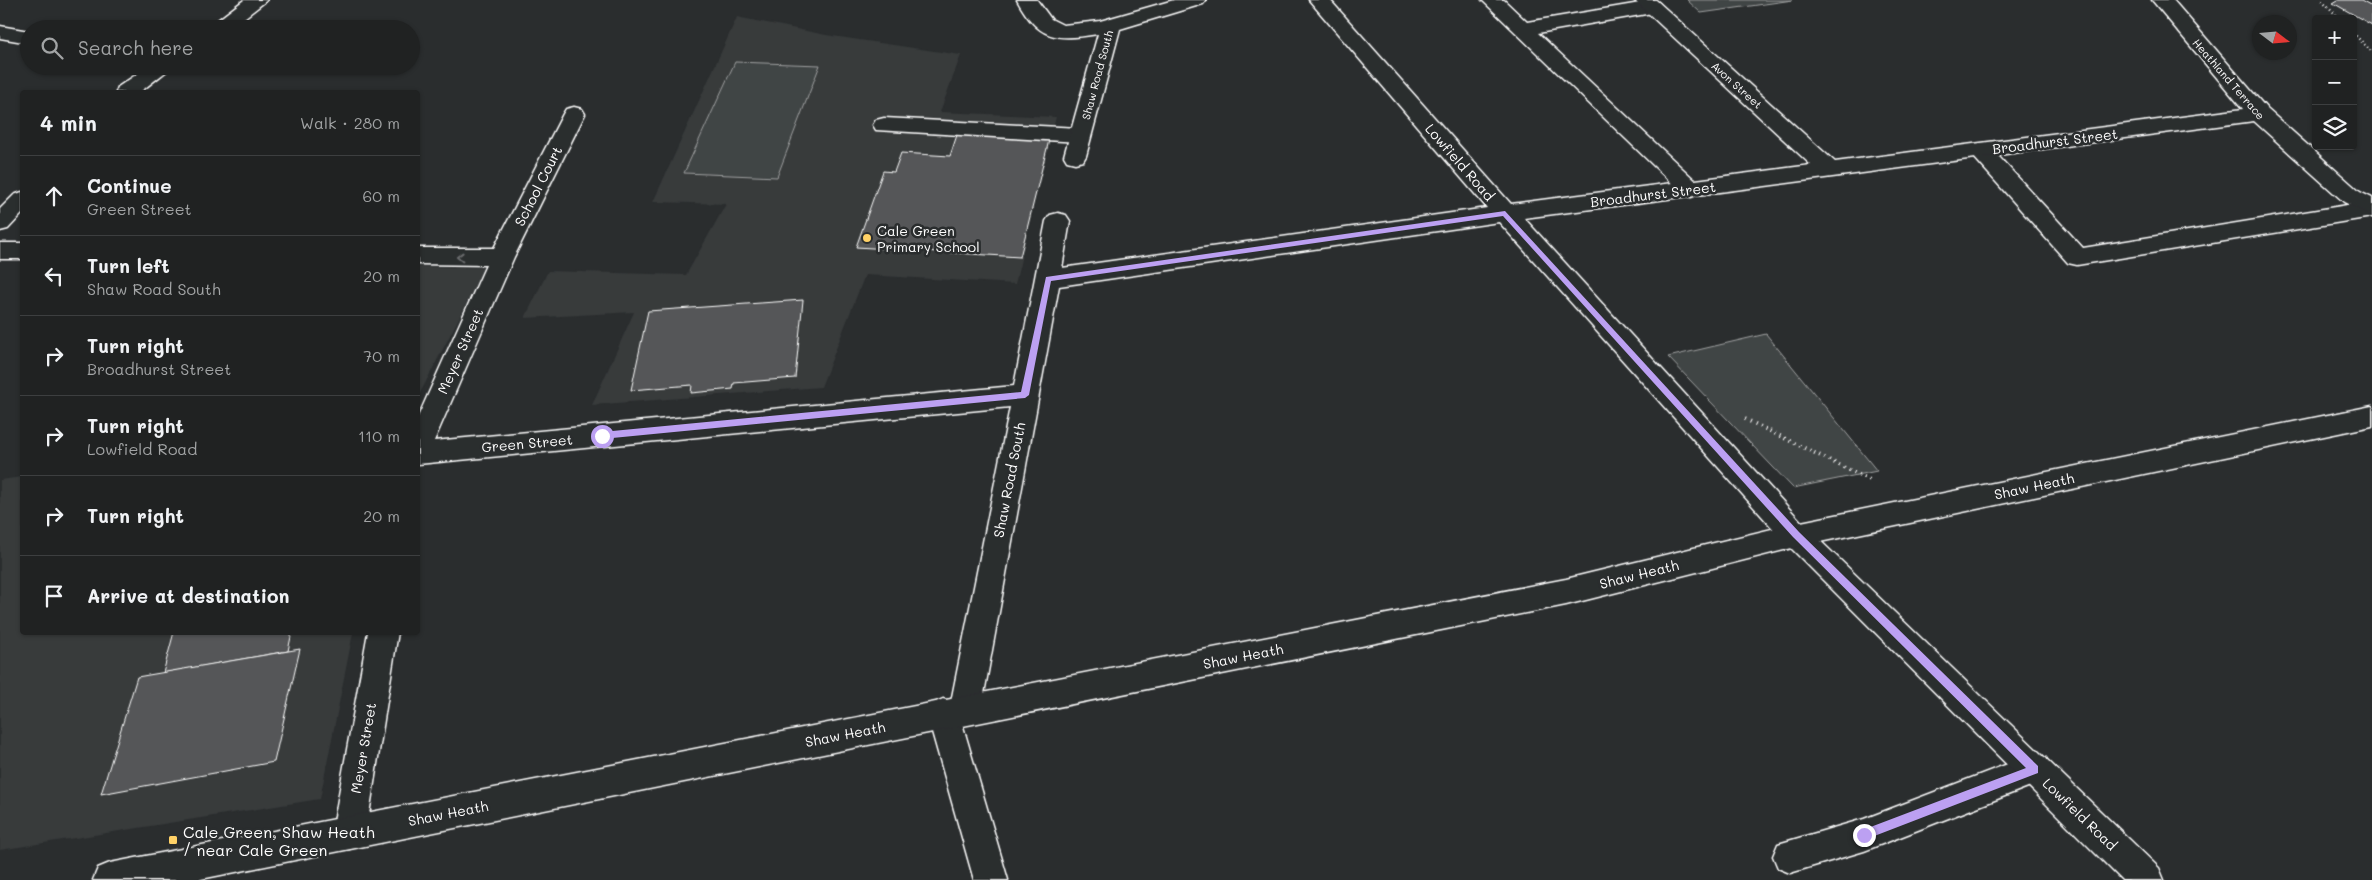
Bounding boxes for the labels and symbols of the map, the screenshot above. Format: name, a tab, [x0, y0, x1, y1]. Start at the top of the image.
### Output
north arrow	[2252, 15, 2297, 60]
street label: Shaw Road South	[1078, 29, 1116, 121]
street label: Heathland Terrace	[2190, 35, 2269, 123]
street label: Avon Street	[1708, 58, 1766, 112]
street label: Lowfield Road	[1421, 119, 1499, 205]
street label: Broadhurst Street	[1991, 124, 2119, 158]
street label: School Court	[510, 143, 566, 229]
street label: Broadhurst Street	[1589, 177, 1717, 211]
place label: Cale Green Primary School	[877, 221, 980, 256]
marker: Cale Green Primary School	[861, 232, 873, 244]
one-way arrow	[456, 252, 464, 262]
street label: Meyer Street	[433, 305, 487, 397]
street label: Shaw Road South	[989, 421, 1030, 539]
route start	[591, 425, 614, 448]
street label: Green Street	[481, 430, 573, 456]
street label: Shaw Heath	[1992, 468, 2076, 504]
street label: Shaw Heath	[1597, 555, 1681, 593]
street label: Shaw Heath	[1201, 639, 1285, 673]
street label: Meyer Street	[346, 701, 380, 795]
street label: Shaw Heath	[803, 717, 887, 751]
street label: Lowfield Road	[2039, 774, 2121, 854]
street label: Shaw Heath	[406, 796, 490, 830]
place label: Cale Green, Shaw Heath / near Cale Green	[183, 821, 375, 860]
route end	[1853, 824, 1876, 847]
marker: Cale Green, Shaw Heath / near Cale Green	[167, 834, 179, 846]

